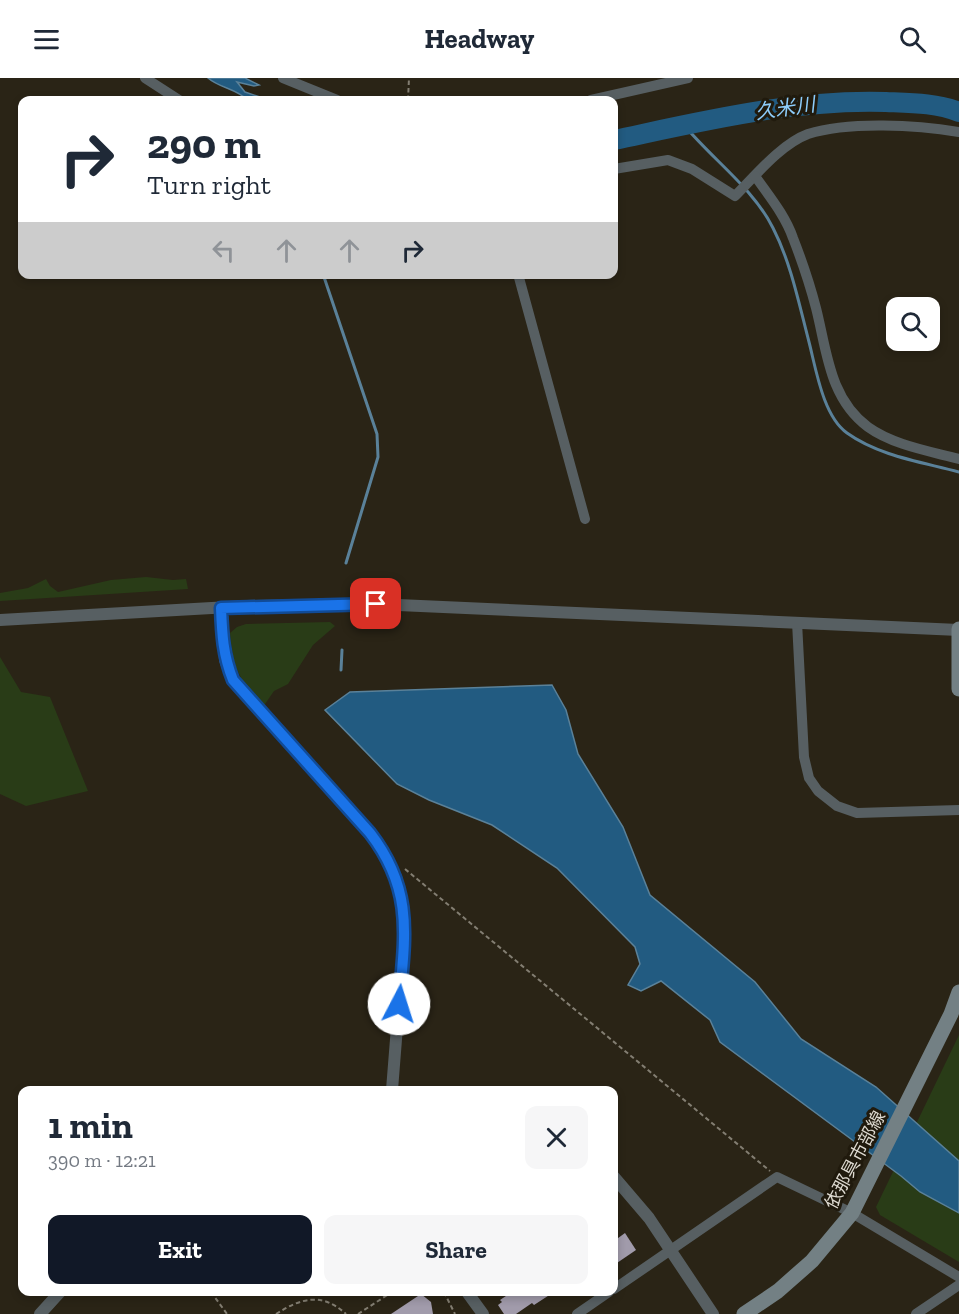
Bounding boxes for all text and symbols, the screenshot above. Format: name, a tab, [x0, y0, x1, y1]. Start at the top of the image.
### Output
icon: menu	[30, 23, 63, 56]
text: Headway	[425, 23, 534, 55]
icon: search	[896, 23, 929, 56]
water label: 久米川	[754, 92, 818, 124]
text: 290 m	[147, 118, 261, 169]
icon: right	[48, 120, 126, 198]
text: Turn right	[147, 169, 271, 201]
icon: left	[207, 234, 240, 267]
icon: ahead	[270, 234, 303, 267]
icon: ahead	[333, 234, 366, 267]
icon: right	[396, 234, 429, 267]
map controls	[886, 297, 940, 351]
button: search	[886, 297, 940, 351]
pin	[350, 578, 401, 629]
icon: arrive	[359, 587, 392, 620]
position arrow	[367, 972, 431, 1036]
text: 1 min	[48, 1104, 133, 1147]
button: close	[525, 1106, 588, 1169]
street label: 依那具市部線	[820, 1107, 890, 1213]
text: 390 m · 12:21	[48, 1148, 156, 1172]
button: Exit	[48, 1215, 312, 1284]
button: Share	[324, 1215, 588, 1284]

